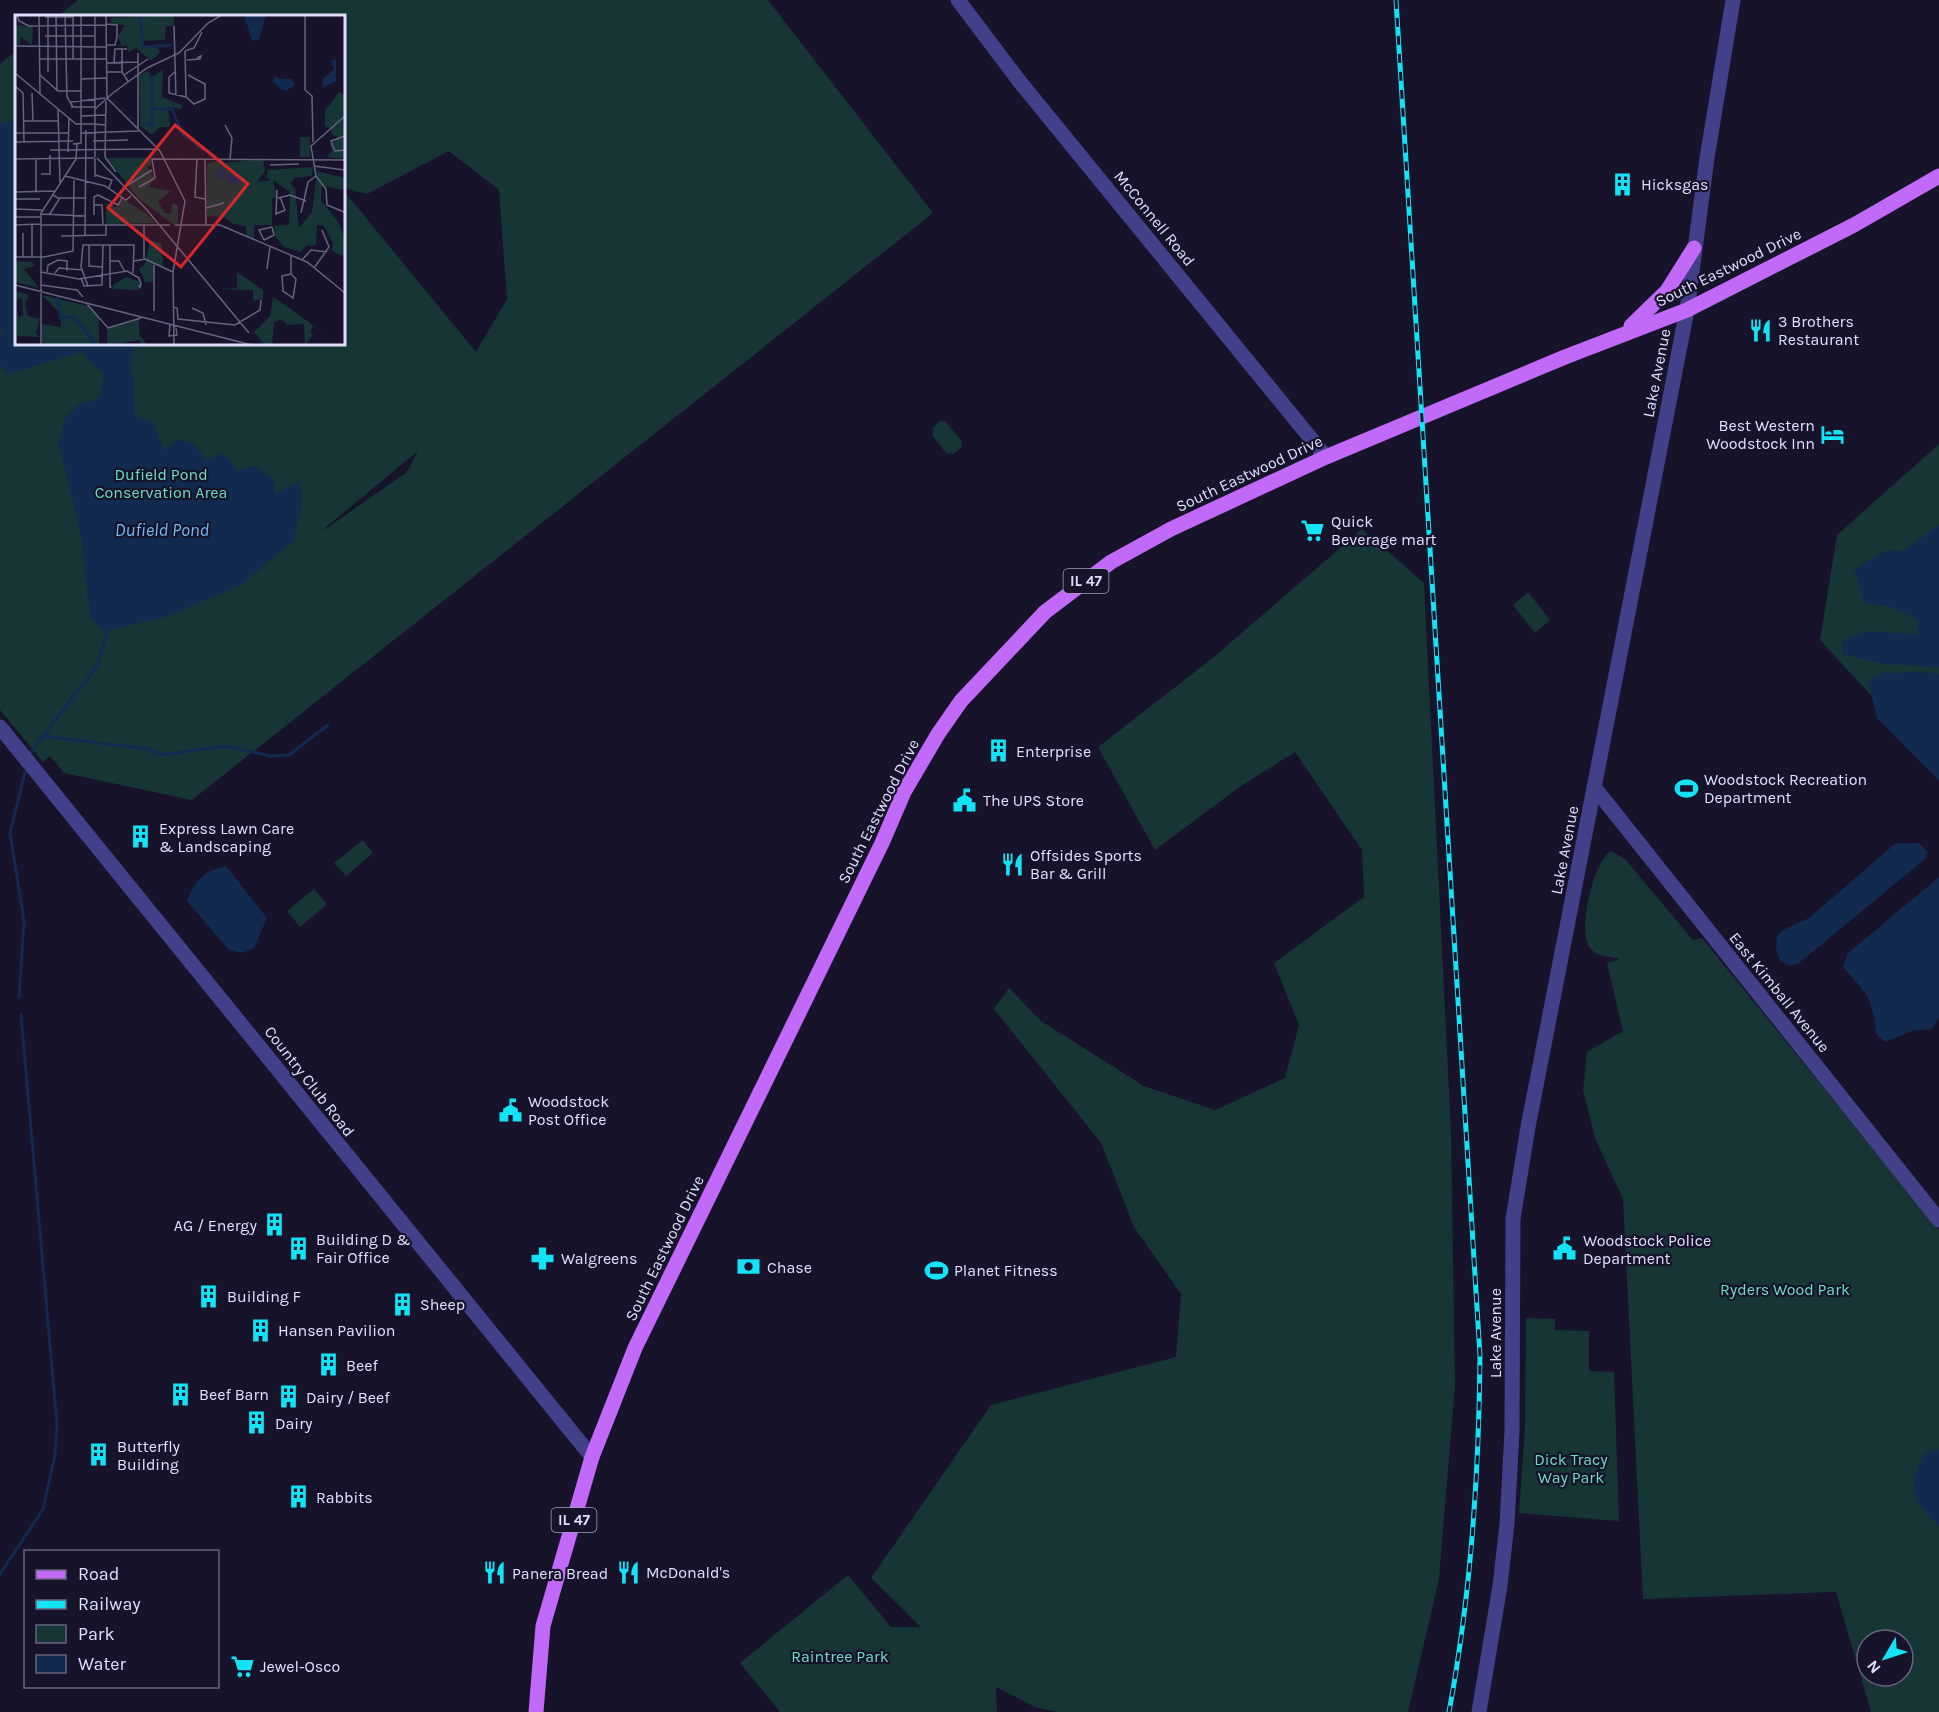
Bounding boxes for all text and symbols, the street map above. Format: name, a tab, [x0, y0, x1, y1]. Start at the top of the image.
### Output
inset map	[15, 15, 345, 345]
street label: McConnell Road	[1110, 167, 1199, 270]
building icon: Hicksgas	[1610, 171, 1636, 197]
place label: Hicksgas	[1641, 175, 1708, 194]
street label: South Eastwood Drive	[1652, 224, 1804, 311]
place label: 3 Brothers Restaurant	[1778, 312, 1859, 349]
restaurant icon: 3 Brothers Restaurant	[1747, 317, 1773, 343]
street label: Lake Avenue	[1639, 327, 1674, 419]
place label: Best Western Woodstock Inn	[1706, 416, 1815, 453]
hotel icon: Best Western Woodstock Inn	[1820, 421, 1846, 447]
street label: South Eastwood Drive	[1173, 431, 1326, 516]
park label: Dufield Pond Conservation Area	[95, 465, 227, 502]
place label: Quick Beverage mart	[1331, 512, 1437, 549]
supermarket icon: Quick Beverage mart	[1300, 517, 1326, 543]
water label: Dufield Pond	[115, 519, 210, 541]
road number: IL 47	[1064, 569, 1108, 593]
street label: South Eastwood Drive	[834, 736, 923, 887]
building icon: Enterprise	[985, 738, 1011, 764]
place label: Enterprise	[1016, 742, 1091, 761]
place label: Woodstock Recreation Department	[1704, 770, 1867, 807]
sports icon: Woodstock Recreation Department	[1673, 775, 1699, 801]
public building icon: The UPS Store	[952, 787, 978, 813]
place label: The UPS Store	[983, 791, 1084, 810]
street label: Lake Avenue	[1547, 804, 1582, 896]
place label: Express Lawn Care & Landscaping	[159, 819, 294, 856]
building icon: Express Lawn Care & Landscaping	[128, 824, 154, 850]
place label: Offsides Sports Bar & Grill	[1030, 846, 1142, 883]
restaurant icon: Offsides Sports Bar & Grill	[999, 851, 1025, 877]
street label: East Kimball Avenue	[1725, 928, 1834, 1056]
street label: Country Club Road	[261, 1022, 359, 1140]
place label: Woodstock Post Office	[528, 1092, 609, 1129]
public building icon: Woodstock Post Office	[497, 1097, 523, 1123]
street label: South Eastwood Drive	[621, 1172, 708, 1324]
building icon: AG / Energy	[262, 1212, 288, 1238]
place label: AG / Energy	[174, 1216, 258, 1235]
place label: Building D & Fair Office	[316, 1230, 411, 1267]
place label: Woodstock Police Department	[1583, 1231, 1711, 1268]
building icon: Building D & Fair Office	[285, 1235, 311, 1261]
public building icon: Woodstock Police Department	[1552, 1236, 1578, 1262]
pharmacy icon: Walgreens	[530, 1245, 556, 1271]
place label: Walgreens	[561, 1249, 637, 1268]
bank icon: Chase	[736, 1254, 762, 1280]
sports icon: Planet Fitness	[923, 1257, 949, 1283]
place label: Chase	[767, 1258, 812, 1277]
place label: Planet Fitness	[954, 1261, 1058, 1280]
park label: Ryders Wood Park	[1720, 1280, 1850, 1299]
building icon: Building F	[196, 1283, 222, 1309]
place label: Building F	[227, 1287, 301, 1306]
street label: Lake Avenue	[1486, 1288, 1505, 1378]
building icon: Sheep	[389, 1291, 415, 1317]
place label: Sheep	[420, 1295, 465, 1314]
building icon: Hansen Pavilion	[247, 1317, 273, 1343]
place label: Hansen Pavilion	[278, 1321, 395, 1340]
building icon: Beef	[315, 1352, 341, 1378]
place label: Beef	[346, 1356, 378, 1375]
building icon: Beef Barn	[168, 1381, 194, 1407]
building icon: Dairy / Beef	[275, 1384, 301, 1410]
place label: Beef Barn	[199, 1385, 269, 1404]
place label: Dairy / Beef	[306, 1388, 390, 1407]
building icon: Dairy	[244, 1410, 270, 1436]
place label: Dairy	[275, 1414, 313, 1433]
place label: Butterfly Building	[117, 1437, 181, 1474]
building icon: Butterfly Building	[86, 1442, 112, 1468]
park label: Dick Tracy Way Park	[1534, 1450, 1608, 1487]
building icon: Rabbits	[285, 1484, 311, 1510]
place label: Rabbits	[316, 1488, 373, 1507]
road number: IL 47	[552, 1508, 596, 1532]
legend	[24, 1550, 219, 1688]
restaurant icon: McDonald's	[615, 1559, 641, 1585]
restaurant icon: Panera Bread	[481, 1560, 507, 1586]
text: Road	[78, 1563, 119, 1585]
place label: McDonald's	[646, 1563, 730, 1582]
place label: Panera Bread	[512, 1564, 608, 1583]
text: Railway	[78, 1593, 141, 1615]
text: Park	[78, 1623, 115, 1645]
north arrow	[1855, 1628, 1915, 1688]
park label: Raintree Park	[791, 1647, 889, 1666]
text: Water	[78, 1653, 126, 1675]
supermarket icon: Jewel-Osco	[229, 1653, 255, 1679]
place label: Jewel-Osco	[260, 1657, 340, 1676]
text: N	[1863, 1657, 1885, 1678]

